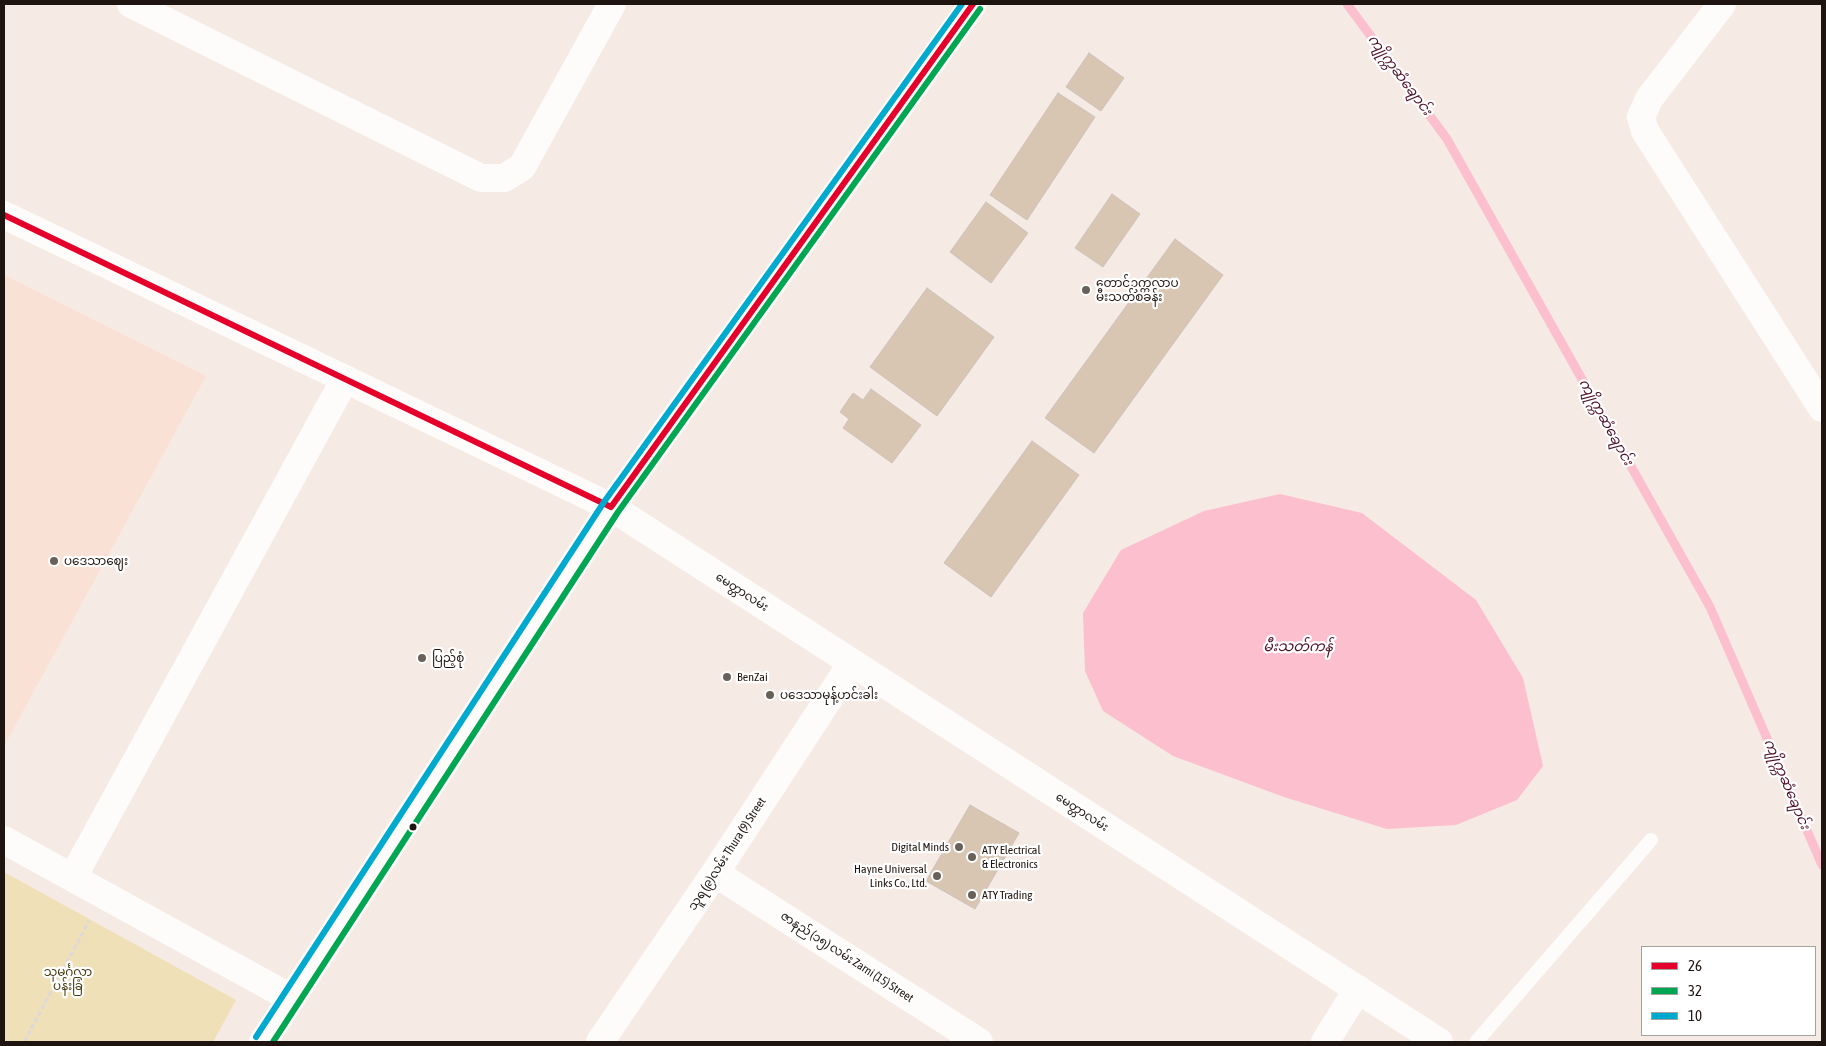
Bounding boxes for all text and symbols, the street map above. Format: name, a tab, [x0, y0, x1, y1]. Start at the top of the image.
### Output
water label: ကျိုက္ကဆံချောင်း	[1364, 31, 1436, 119]
place label: တောင်ဥက္ကလာပ မီးသတ်စခန်း	[1096, 276, 1179, 304]
marker: တောင်ဥက္ကလာပ မီးသတ်စခန်း	[1080, 284, 1092, 296]
water label: ကျိုက္ကဆံချောင်း	[1575, 376, 1637, 468]
place label: ပဒေသာဈေး	[64, 554, 128, 568]
marker: ပဒေသာဈေး	[48, 555, 60, 567]
street label: မေတ္တာလမ်း	[713, 570, 771, 614]
water label: မီးသတ်ကန်	[1263, 639, 1333, 655]
place label: ပြည့်စုံ	[432, 651, 464, 665]
marker: ပြည့်စုံ	[416, 652, 428, 664]
place label: BenZai	[737, 670, 768, 684]
marker: BenZai	[721, 671, 733, 683]
place label: ပဒေသာမုန့်ဟင်းခါး	[780, 688, 878, 702]
marker: ပဒေသာမုန့်ဟင်းခါး	[764, 689, 776, 701]
water label: ကျိုက္ကဆံချောင်း	[1760, 736, 1814, 832]
street label: မေတ္တာလမ်း	[1053, 790, 1111, 834]
street label: သူရ (၉)လမ်း Thura (9) Street	[685, 795, 769, 913]
unlabelled marker	[408, 822, 418, 832]
place label: Digital Minds	[891, 840, 949, 854]
marker: Digital Minds	[953, 841, 965, 853]
place label: ATY Electrical & Electronics	[982, 843, 1041, 871]
marker: ATY Electrical & Electronics	[966, 851, 978, 863]
place label: Hayne Universal Links Co., Ltd.	[854, 862, 927, 890]
marker: Hayne Universal Links Co., Ltd.	[931, 870, 943, 882]
place label: ATY Trading	[982, 888, 1033, 902]
marker: ATY Trading	[966, 889, 978, 901]
street label: ဇာနည် (၁၅) လမ်း Zarni (15) Street	[778, 909, 916, 1005]
legend	[1641, 946, 1816, 1036]
text: 26	[1688, 957, 1702, 974]
park label: သုမင်္ဂလာ ပန်းခြံ	[44, 965, 92, 993]
text: 32	[1688, 982, 1702, 999]
text: 10	[1688, 1007, 1702, 1024]

